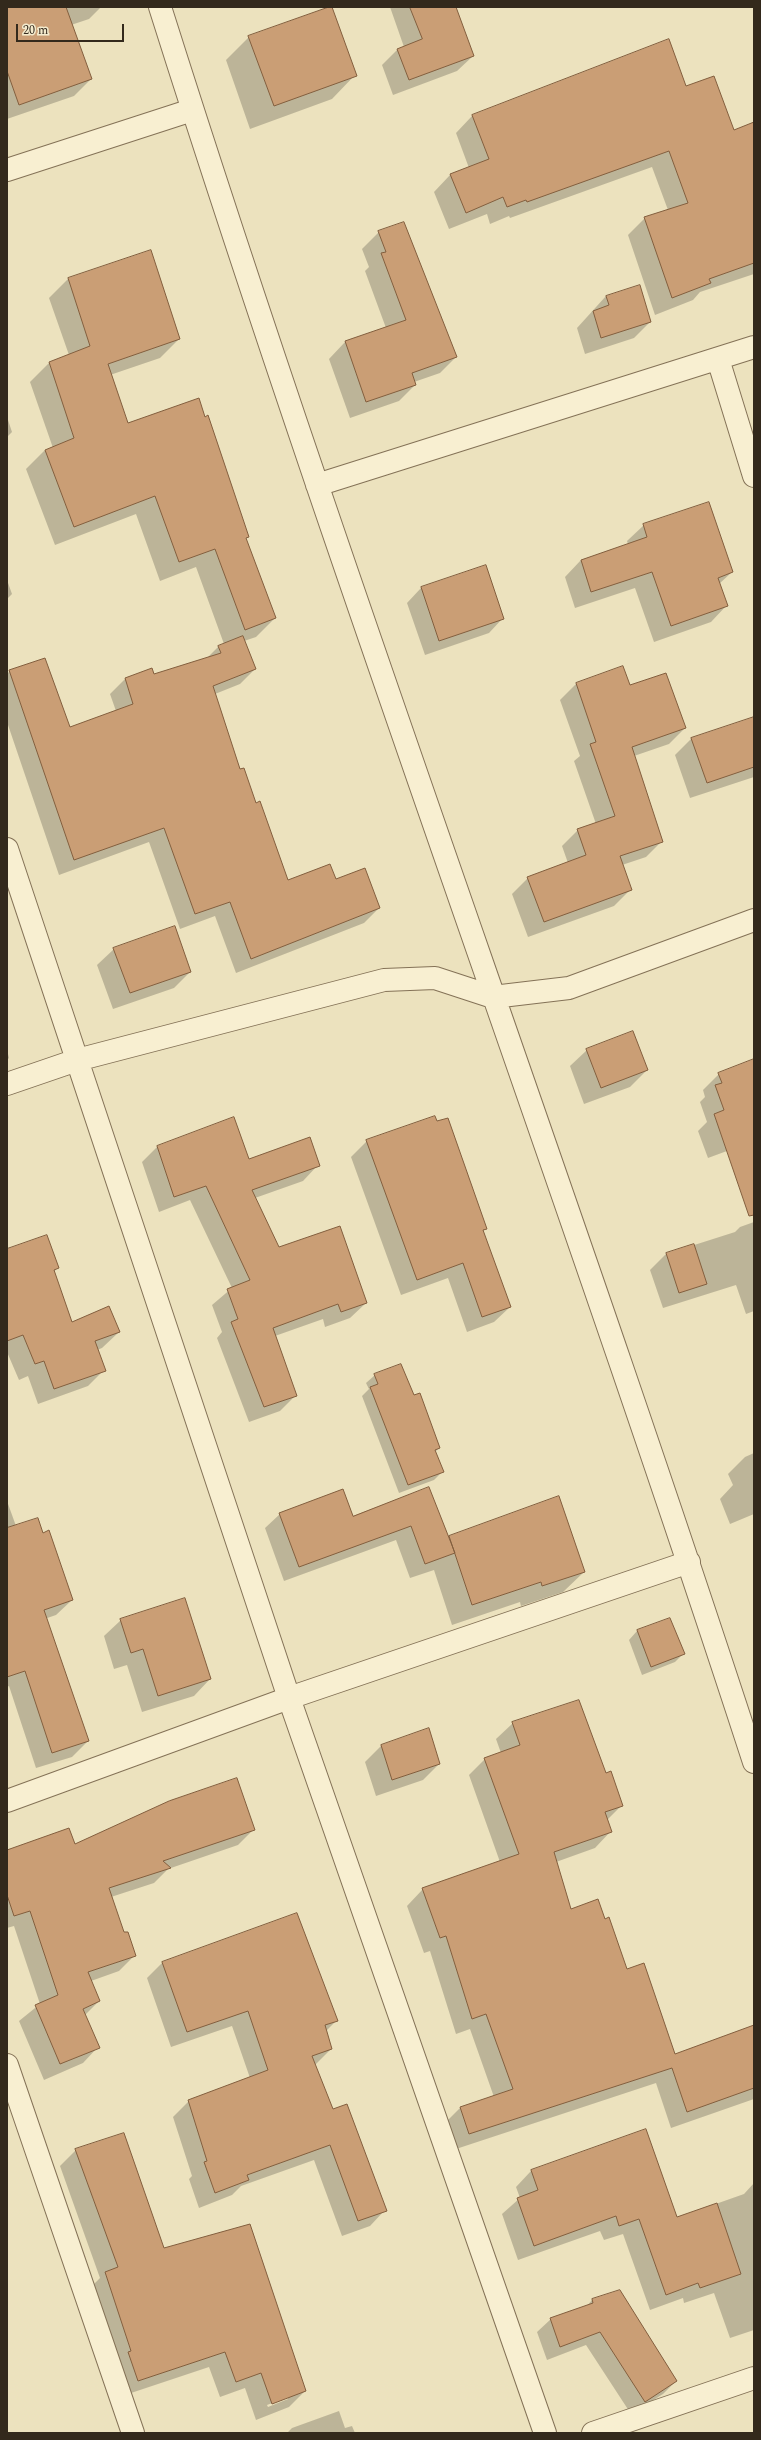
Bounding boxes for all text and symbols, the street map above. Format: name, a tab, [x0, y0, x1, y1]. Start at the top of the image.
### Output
scale bar	[18, 16, 126, 42]
text: 20 m	[23, 21, 48, 40]

